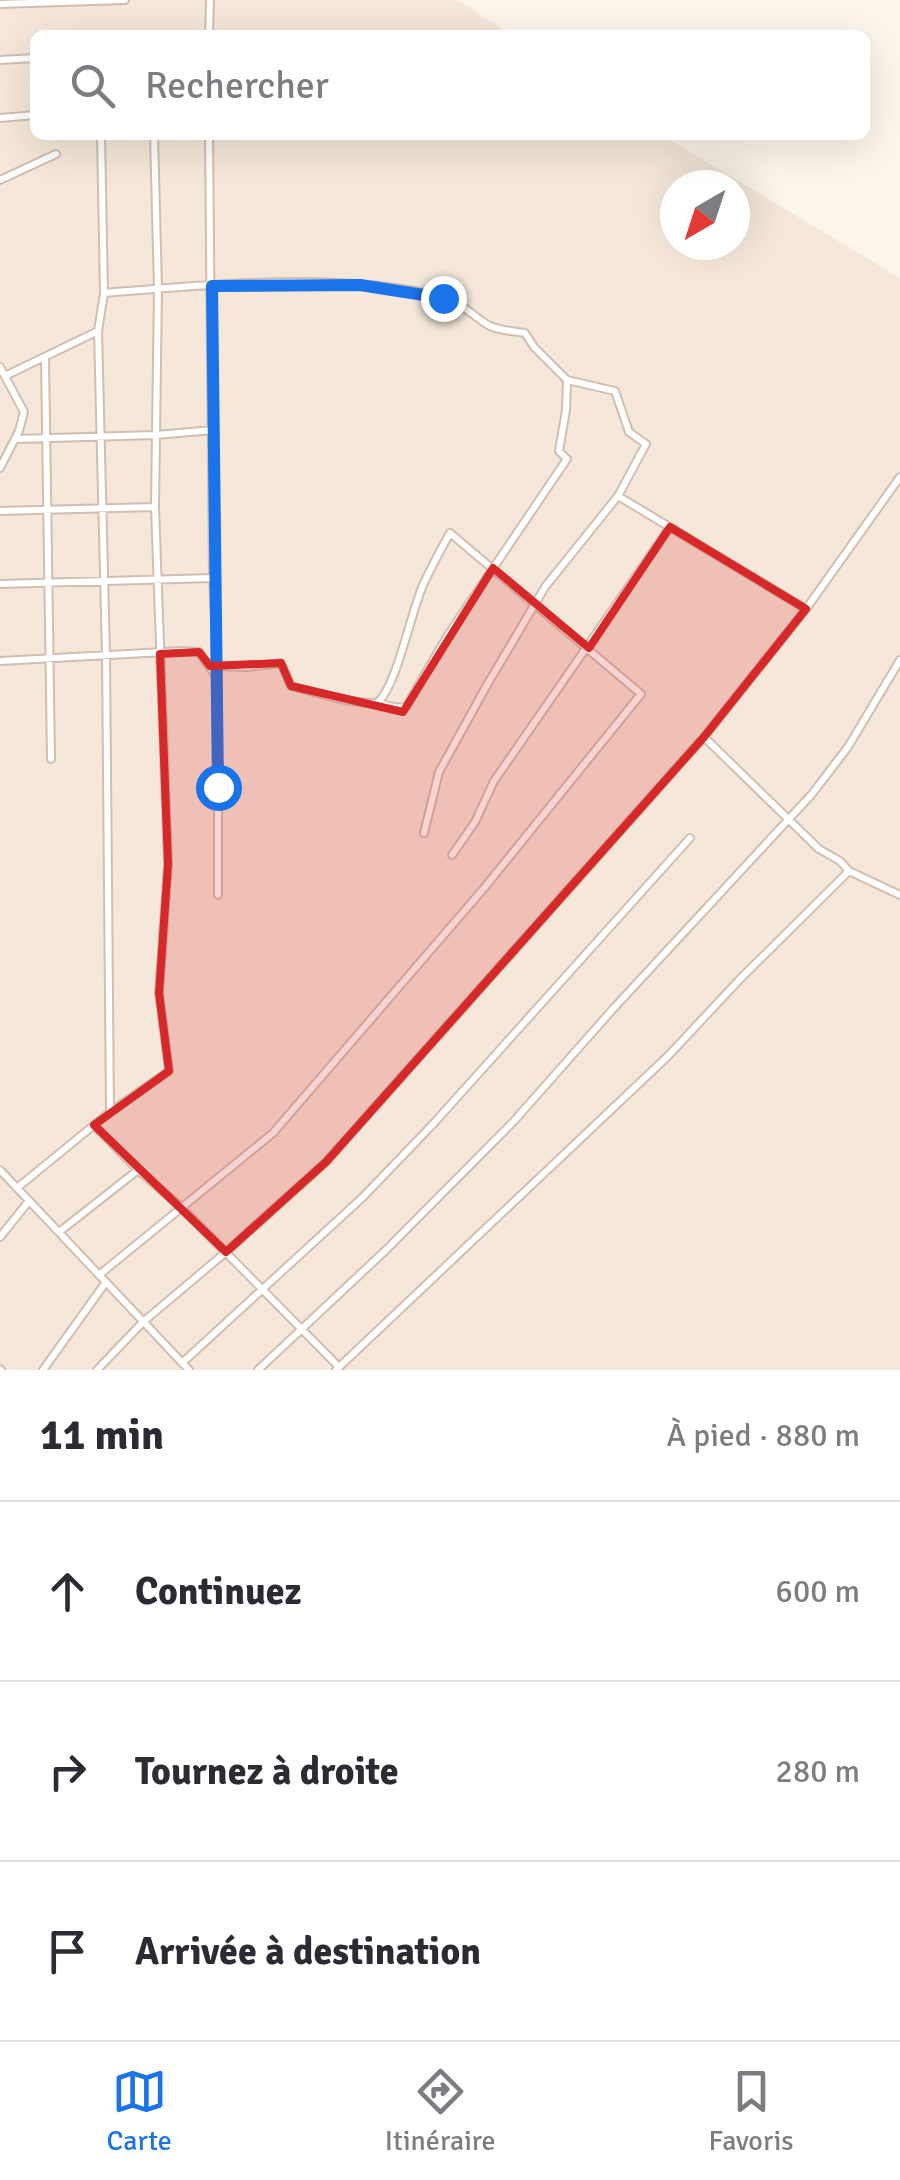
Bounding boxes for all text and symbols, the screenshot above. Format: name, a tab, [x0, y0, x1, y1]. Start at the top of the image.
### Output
search box	[30, 30, 870, 140]
icon: search	[65, 58, 120, 113]
text: Rechercher	[145, 62, 329, 109]
north arrow	[660, 170, 750, 260]
route end	[421, 276, 467, 322]
route start	[196, 765, 242, 811]
text: 11 min	[40, 1410, 164, 1461]
text: À pied · 880 m	[667, 1416, 860, 1455]
icon: ahead	[40, 1564, 95, 1619]
text: Continuez	[135, 1568, 302, 1615]
text: 600 m	[776, 1572, 860, 1611]
icon: right	[40, 1744, 95, 1799]
text: Tournez à droite	[135, 1748, 399, 1795]
text: 280 m	[776, 1752, 860, 1791]
icon: arrive	[40, 1924, 95, 1979]
text: Arrivée à destination	[135, 1928, 481, 1975]
tab: Carte	[106, 2064, 172, 2158]
tab: Itinéraire	[385, 2064, 496, 2158]
tab: Favoris	[709, 2064, 794, 2158]

